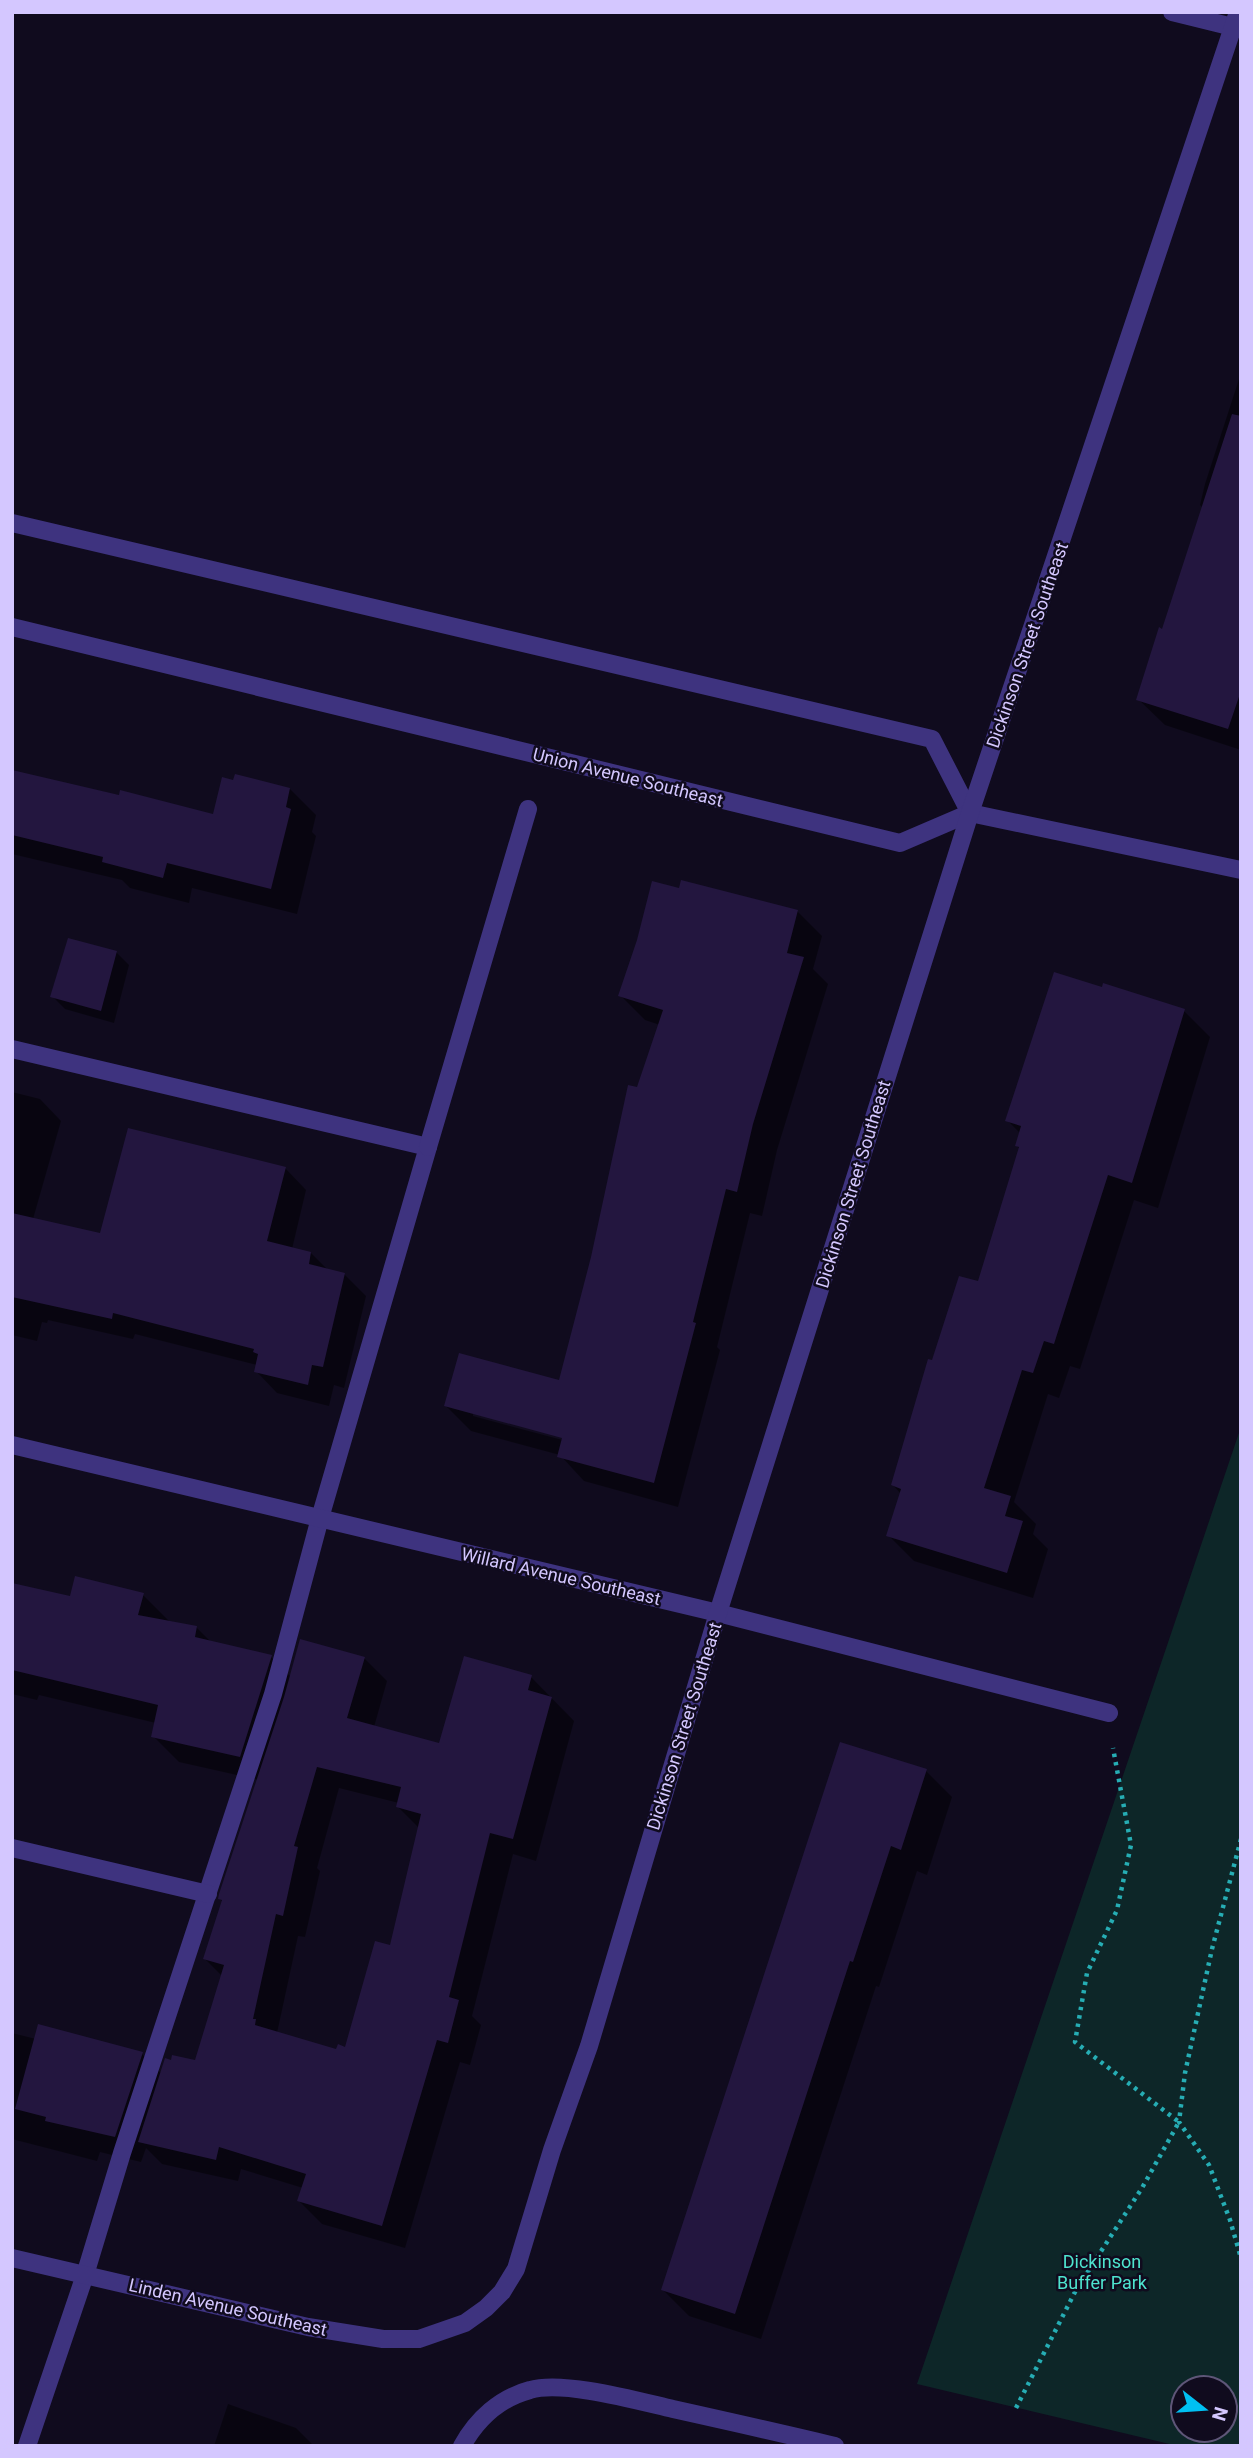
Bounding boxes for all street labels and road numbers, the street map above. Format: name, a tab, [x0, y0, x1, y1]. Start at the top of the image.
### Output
street label: Dickinson Street Southeast	[982, 539, 1072, 751]
street label: Union Avenue Southeast	[531, 743, 725, 811]
street label: Dickinson Street Southeast	[811, 1077, 895, 1290]
street label: Willard Avenue Southeast	[459, 1543, 663, 1609]
street label: Dickinson Street Southeast	[642, 1619, 726, 1832]
street label: Linden Avenue Southeast	[127, 2274, 329, 2340]

